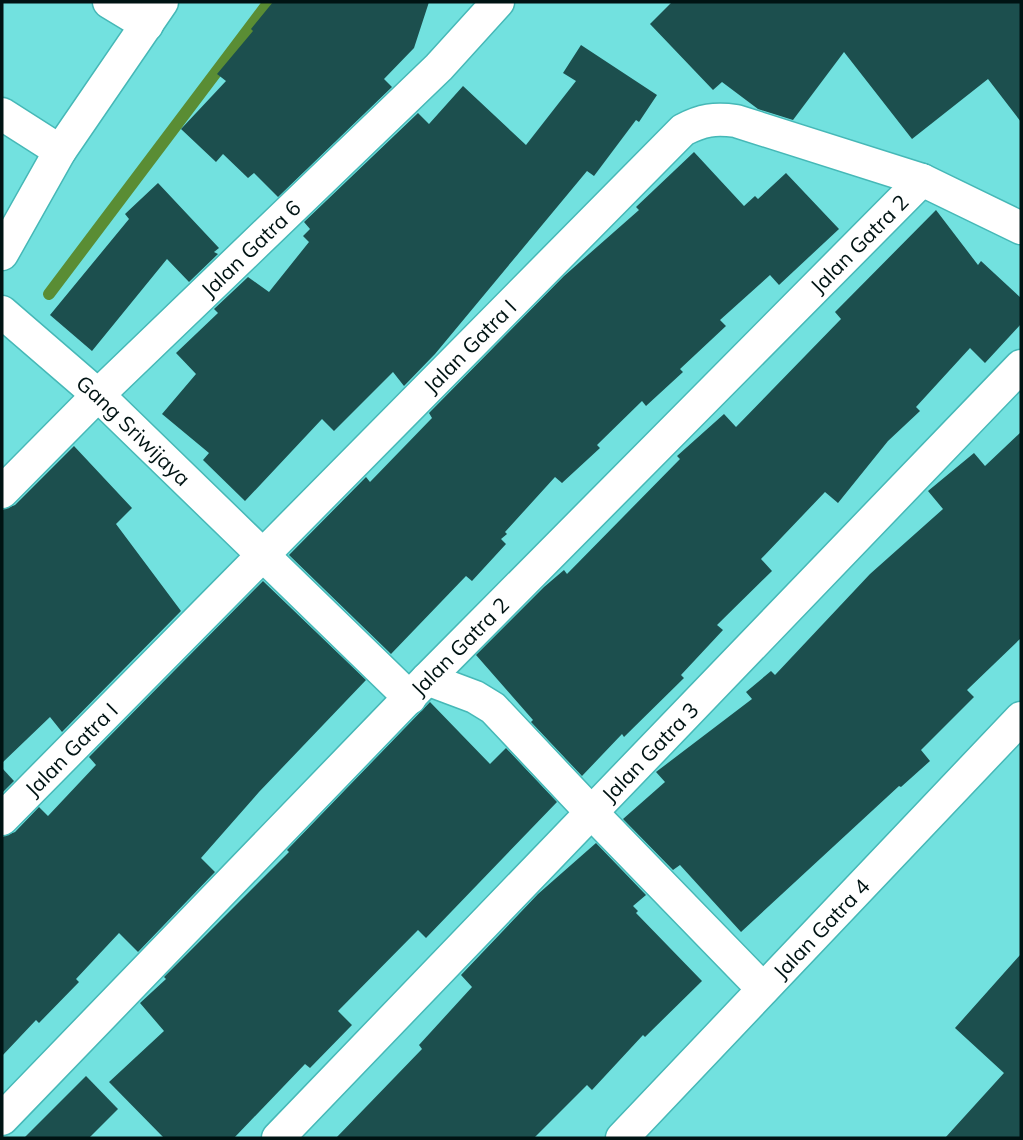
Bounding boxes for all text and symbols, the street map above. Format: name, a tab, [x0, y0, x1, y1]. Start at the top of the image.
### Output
street label: Jalan Gatra 2	[804, 189, 913, 298]
street label: Jalan Gatra 6	[195, 194, 306, 302]
street label: Jalan Gatra I	[418, 294, 521, 398]
street label: Gang Sriwijaya	[71, 369, 196, 491]
street label: Jalan Gatra 2	[405, 591, 514, 701]
street label: Jalan Gatra 3	[596, 696, 704, 807]
street label: Jalan Gatra I	[19, 697, 123, 802]
street label: Jalan Gatra 4	[767, 873, 875, 984]

